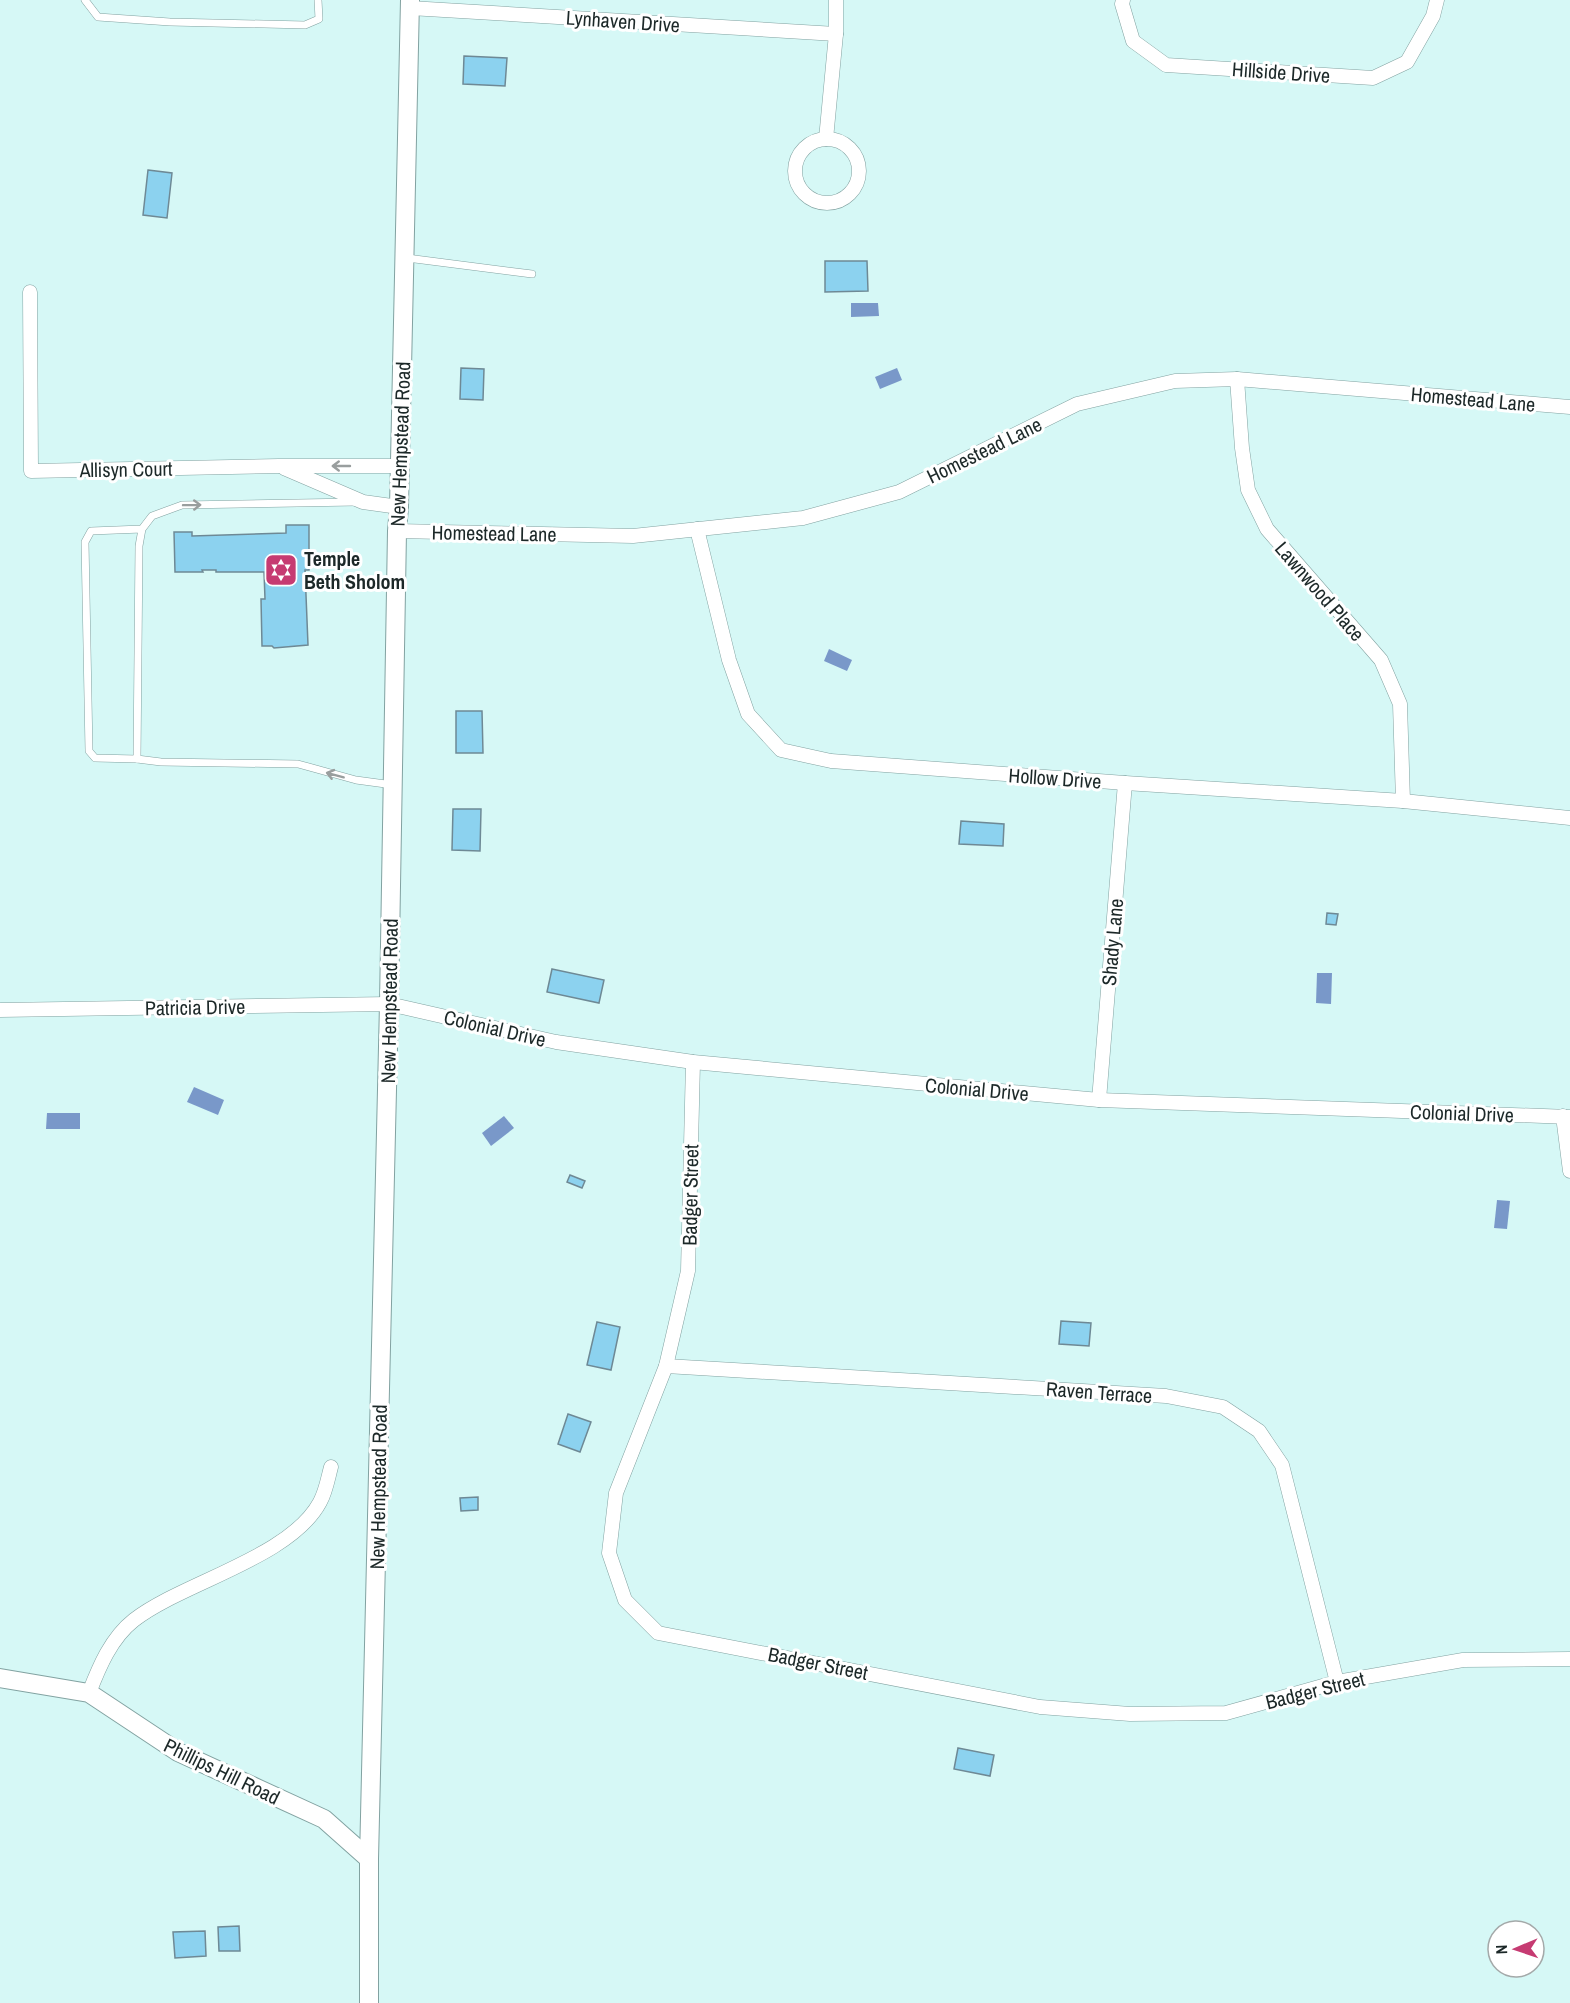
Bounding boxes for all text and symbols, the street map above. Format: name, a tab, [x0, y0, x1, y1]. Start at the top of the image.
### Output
street label: Lynhaven Drive	[565, 4, 681, 38]
street label: Hillside Drive	[1231, 55, 1331, 89]
street label: New Hempstead Road	[384, 361, 416, 527]
street label: Homestead Lane	[1410, 380, 1536, 418]
street label: Homestead Lane	[922, 410, 1046, 490]
street label: Allisyn Court	[78, 455, 173, 483]
one-way arrow	[332, 460, 352, 472]
one-way arrow	[182, 499, 202, 510]
street label: Homestead Lane	[431, 518, 557, 548]
street label: Lawnwood Place	[1269, 535, 1371, 647]
place label: Temple Beth Sholom	[304, 545, 405, 595]
synagogue icon: Temple Beth Sholom	[263, 552, 299, 588]
street label: Hollow Drive	[1008, 761, 1102, 795]
one-way arrow	[326, 768, 345, 780]
street label: Shady Lane	[1095, 897, 1129, 987]
street label: New Hempstead Road	[374, 918, 404, 1084]
street label: Patricia Drive	[145, 993, 245, 1021]
street label: Colonial Drive	[441, 1003, 549, 1053]
street label: Colonial Drive	[924, 1071, 1030, 1107]
street label: Colonial Drive	[1410, 1098, 1514, 1128]
street label: Badger Street	[676, 1144, 704, 1246]
street label: Raven Terrace	[1045, 1375, 1153, 1409]
street label: New Hempstead Road	[363, 1404, 393, 1570]
street label: Badger Street	[766, 1640, 871, 1686]
street label: Badger Street	[1263, 1665, 1368, 1715]
street label: Phillips Hill Road	[160, 1731, 284, 1811]
north arrow	[1486, 1919, 1546, 1979]
text: N	[1490, 1944, 1512, 1955]

